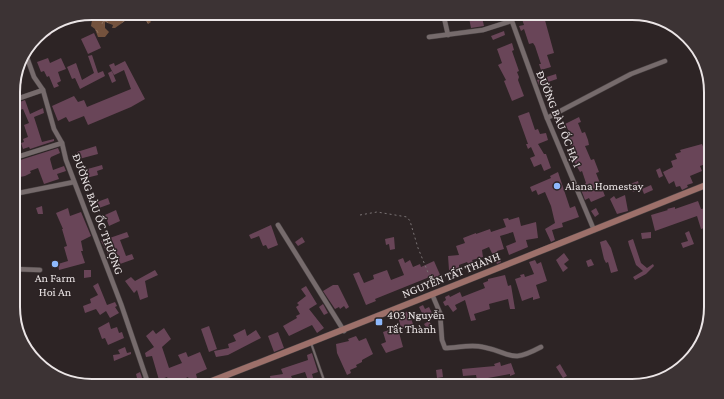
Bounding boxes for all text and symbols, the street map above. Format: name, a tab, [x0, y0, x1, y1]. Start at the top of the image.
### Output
street label: ĐƯỜNG BÀU ỐC HẠ 1	[533, 69, 585, 169]
street label: ĐƯỜNG BÀU ỐC THƯỢNG	[70, 152, 127, 277]
place label: Alana Homestay	[565, 179, 644, 193]
marker: Alana Homestay	[552, 181, 562, 191]
street label: NGUYỄN TẤT THÀNH	[400, 249, 502, 301]
marker: An Farm Hoi An	[50, 259, 60, 269]
place label: An Farm Hoi An	[35, 271, 76, 299]
place label: 403 Nguyễn Tất Thành	[387, 308, 445, 336]
marker: 403 Nguyễn Tất Thành	[374, 317, 384, 327]

